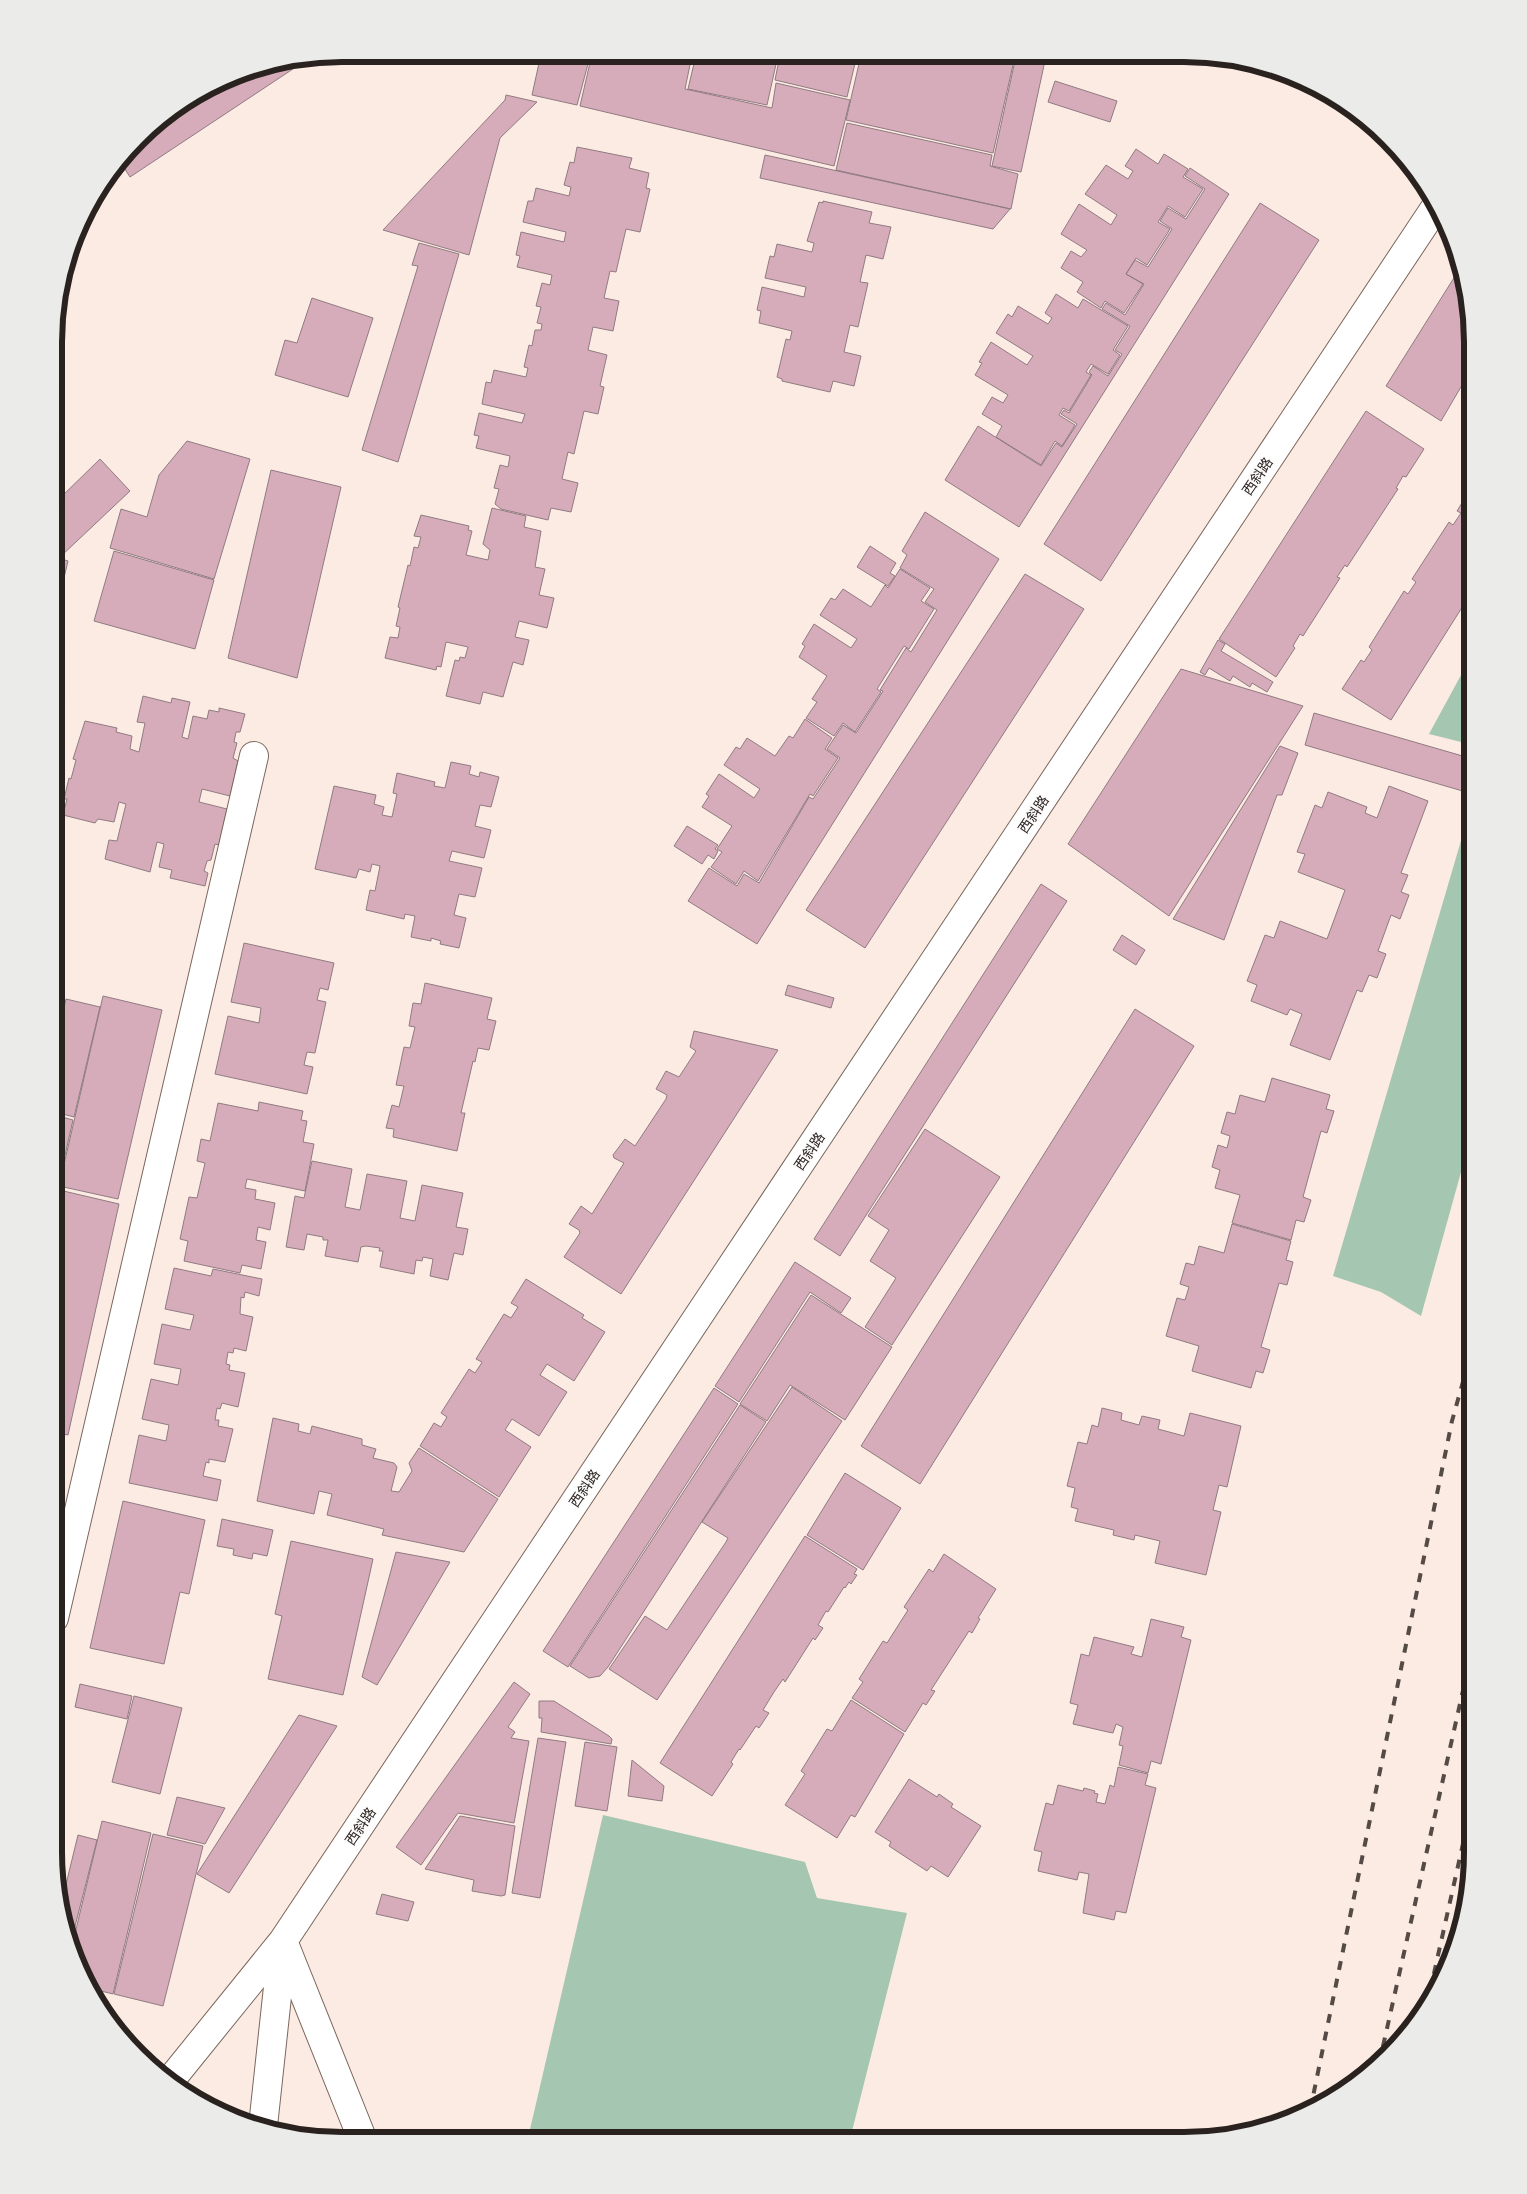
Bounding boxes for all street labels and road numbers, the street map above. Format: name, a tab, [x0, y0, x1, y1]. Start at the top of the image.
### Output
street label: 西斜路	[1238, 454, 1276, 498]
street label: 西斜路	[1014, 792, 1052, 836]
street label: 西斜路	[790, 1129, 828, 1173]
street label: 西斜路	[565, 1466, 603, 1510]
street label: 西斜路	[341, 1804, 379, 1848]

